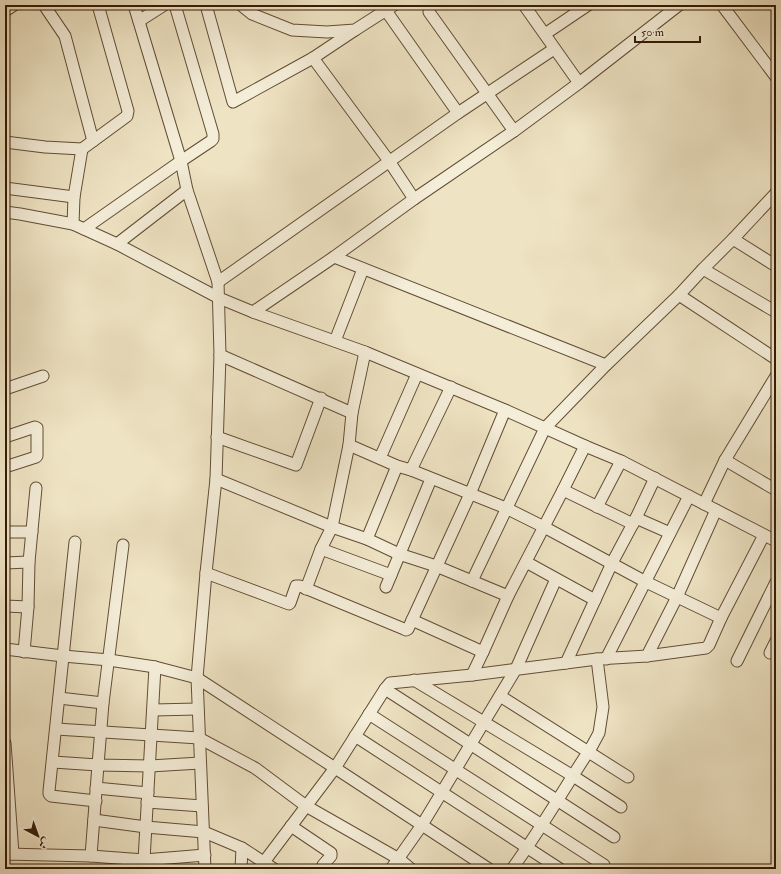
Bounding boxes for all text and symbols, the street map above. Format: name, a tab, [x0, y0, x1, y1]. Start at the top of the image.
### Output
scale bar	[635, 18, 700, 44]
text: 50 m	[641, 25, 665, 40]
north arrow	[18, 816, 58, 856]
text: ش	[36, 835, 53, 852]

